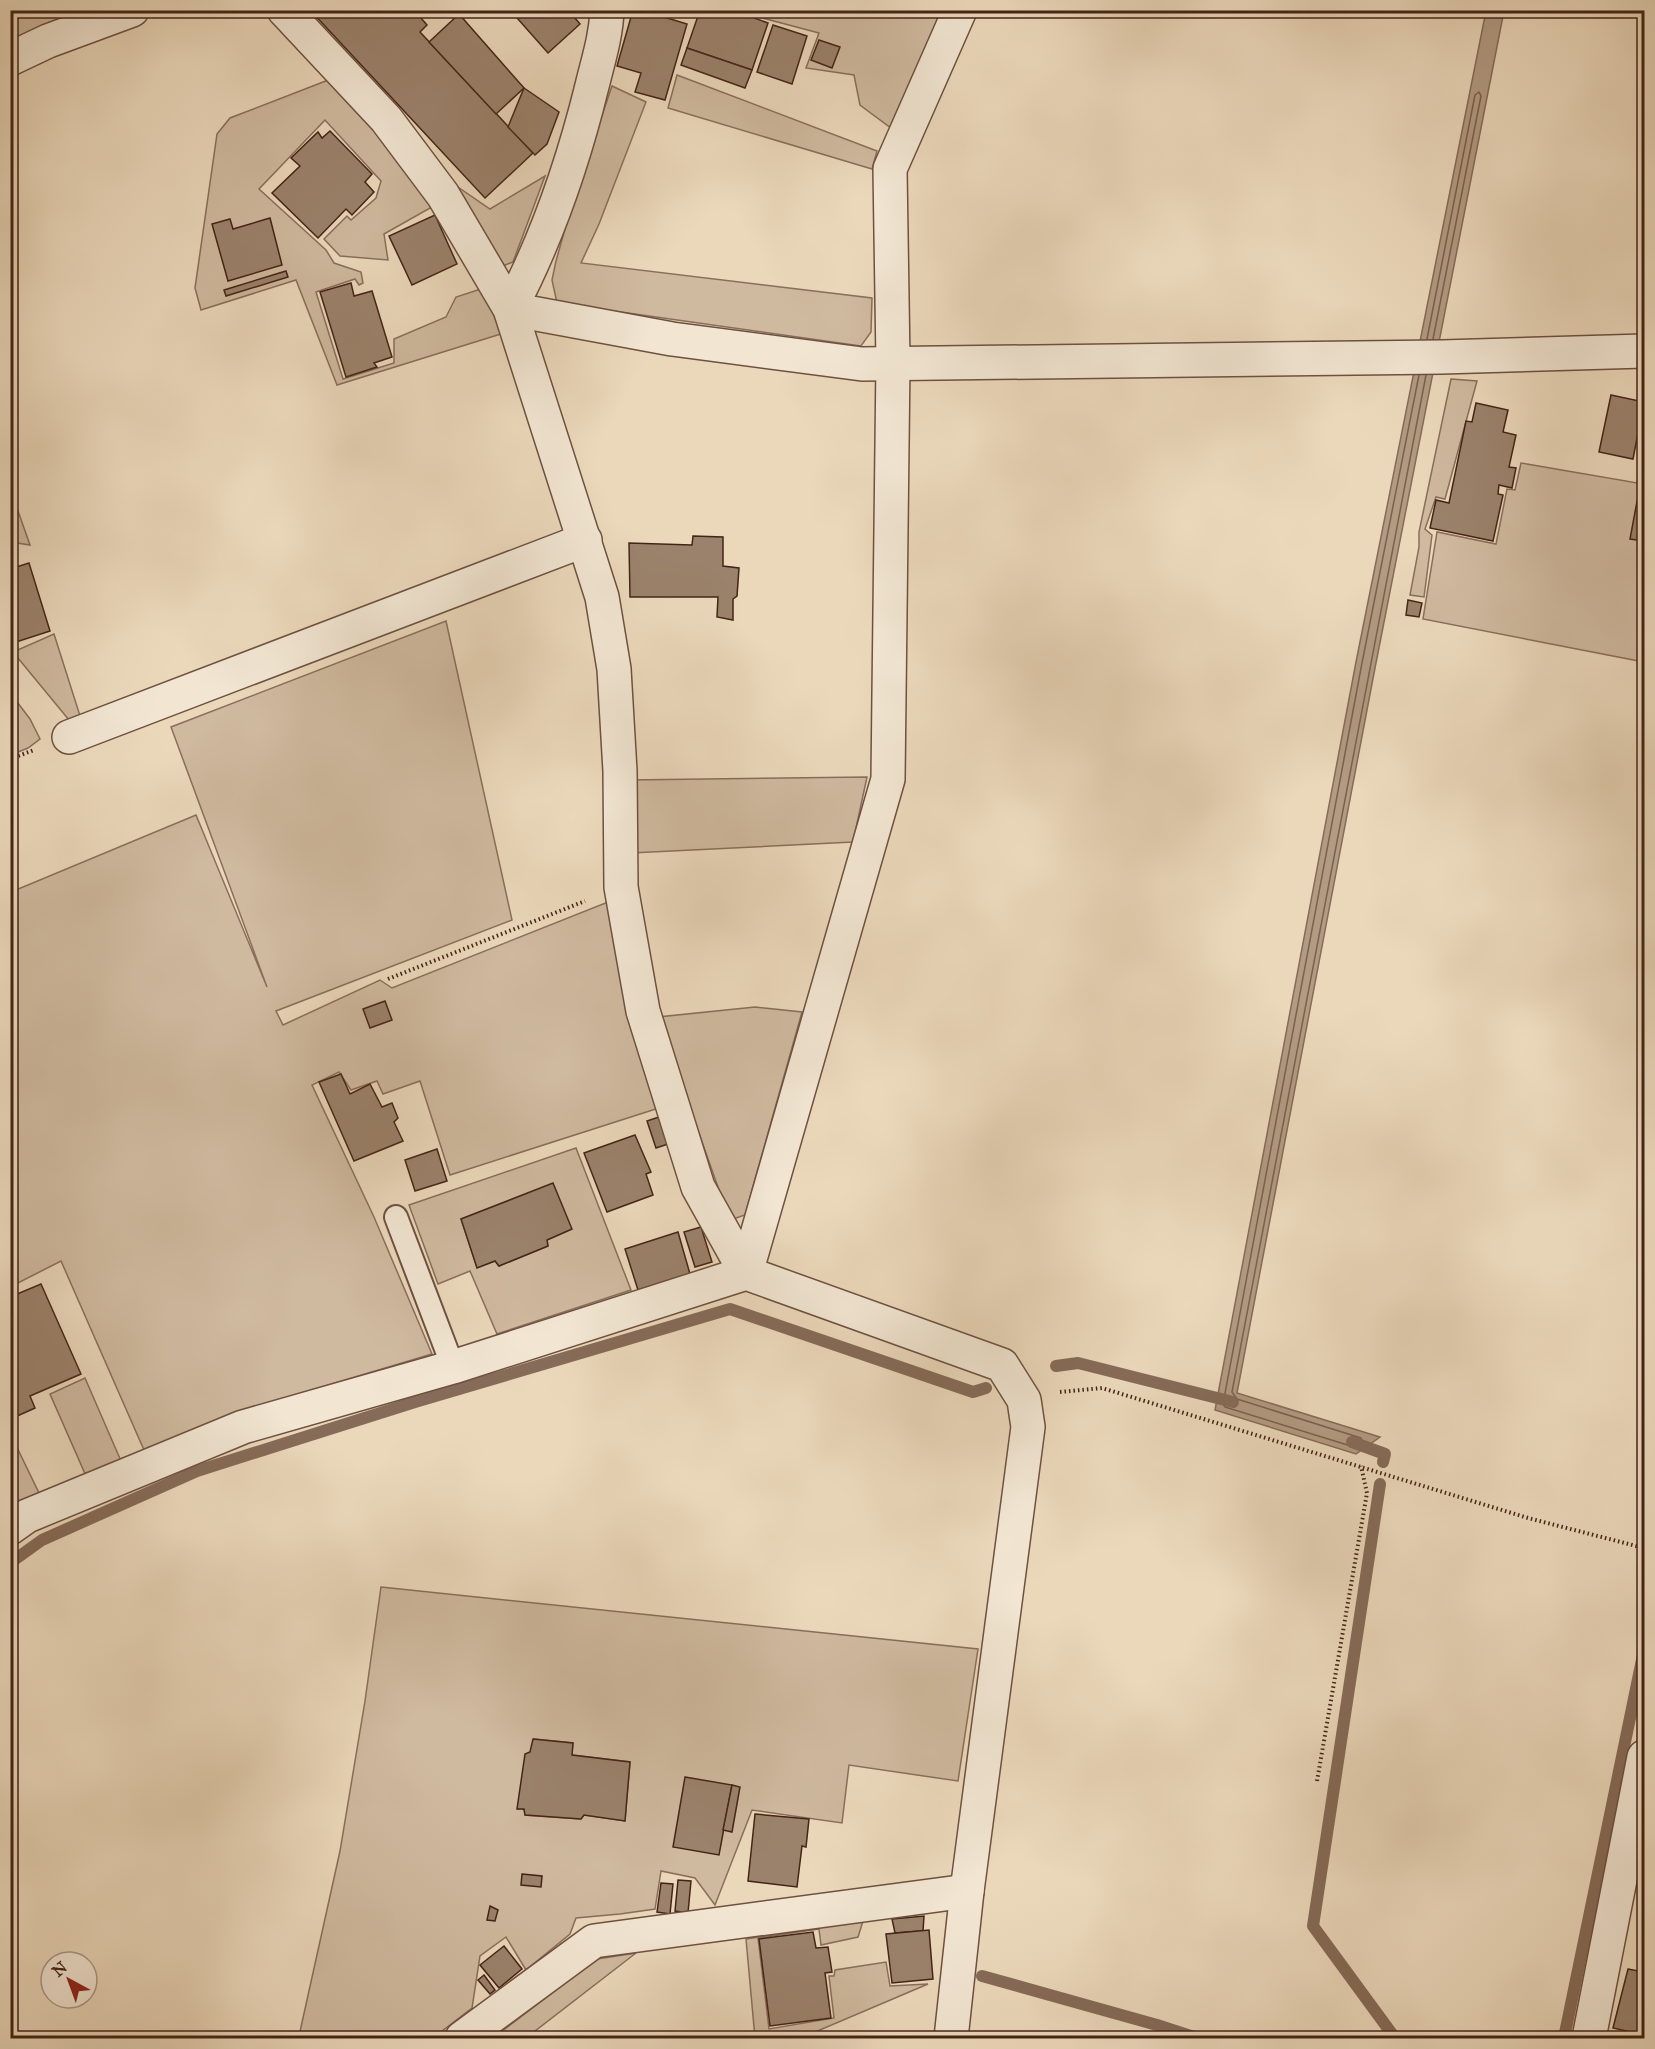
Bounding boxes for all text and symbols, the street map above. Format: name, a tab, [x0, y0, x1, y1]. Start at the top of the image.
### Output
north arrow	[39, 1950, 99, 2010]
text: N	[48, 1957, 71, 1981]

